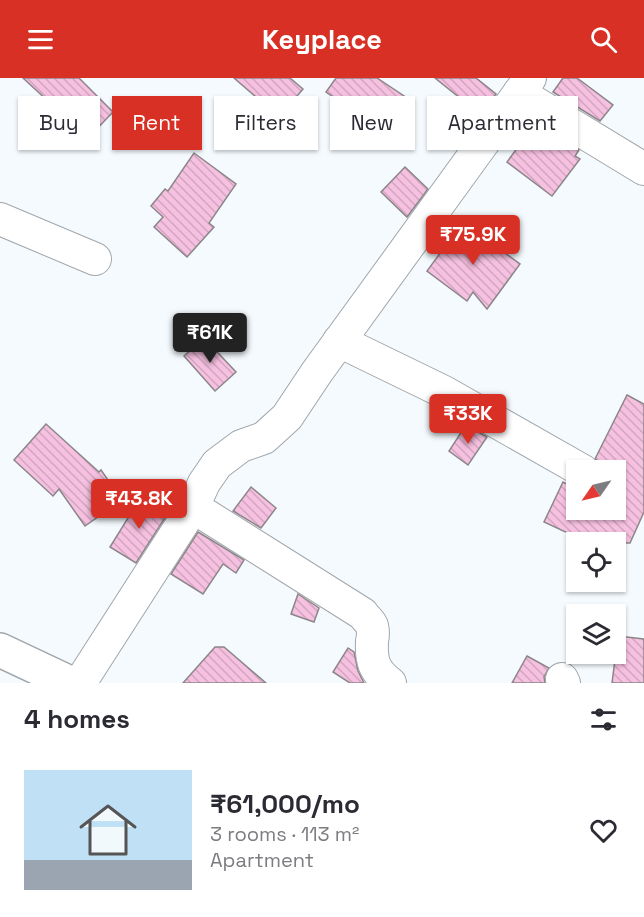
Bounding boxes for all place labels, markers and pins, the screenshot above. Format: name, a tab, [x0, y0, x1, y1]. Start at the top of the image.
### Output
pin: ₹75.9K	[424, 215, 522, 266]
pin: ₹61K	[174, 313, 246, 364]
pin: ₹33K	[432, 394, 504, 445]
pin: ₹43.8K	[90, 479, 188, 530]

